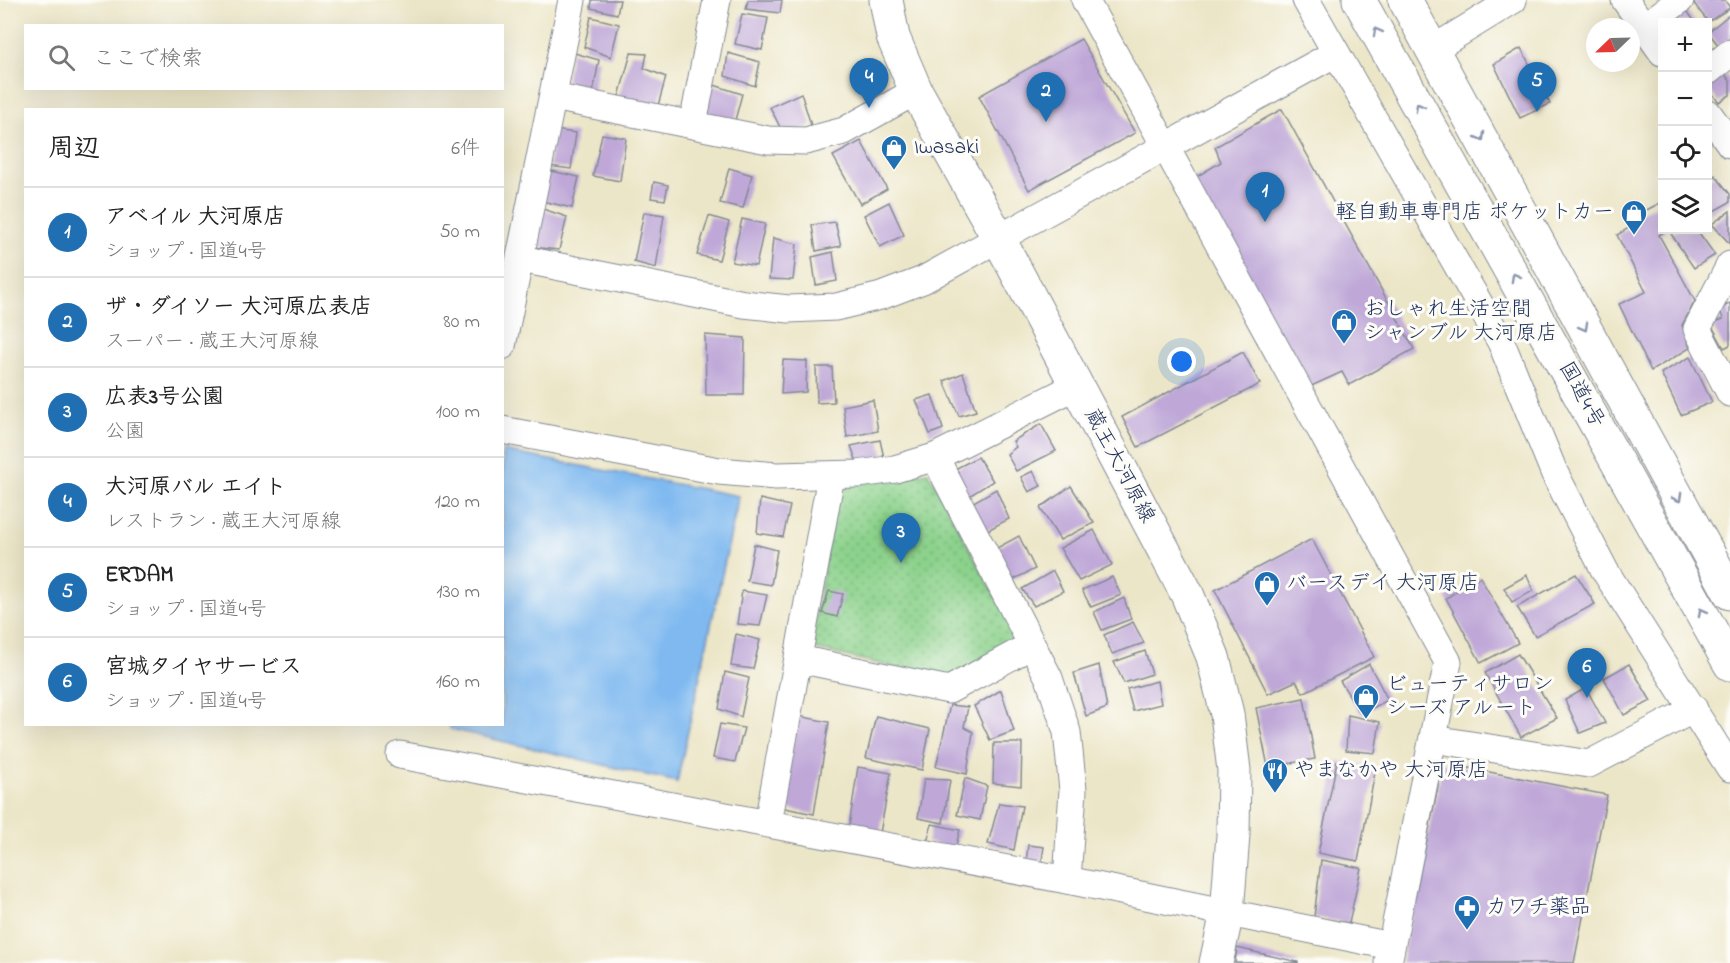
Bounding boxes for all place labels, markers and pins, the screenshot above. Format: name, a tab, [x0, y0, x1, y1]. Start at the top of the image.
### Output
pin: 4	[850, 58, 888, 108]
pin: 5	[1518, 63, 1556, 112]
pin: 2	[1026, 72, 1066, 122]
shop icon: Iwasaki	[879, 133, 909, 171]
place label: Iwasaki	[914, 133, 979, 163]
pin: 1	[1246, 172, 1284, 222]
place label: 軽自動車専門店 ポケットカー	[1336, 198, 1614, 228]
shop icon: 軽自動車専門店 ポケットカー	[1619, 198, 1649, 236]
place label: おしゃれ生活空間 シャンブル 大河原店	[1364, 295, 1557, 349]
shop icon: おしゃれ生活空間 シャンブル 大河原店	[1329, 307, 1359, 345]
pin: 3	[882, 514, 920, 563]
shop icon: バースデイ 大河原店	[1252, 569, 1282, 607]
place label: バースデイ 大河原店	[1286, 569, 1479, 599]
pin: 6	[1568, 648, 1606, 698]
place label: ビューティサロン シーズ アルート	[1386, 670, 1554, 724]
shop icon: ビューティサロン シーズ アルート	[1351, 682, 1381, 720]
restaurant icon: やまなかや 大河原店	[1260, 756, 1290, 794]
place label: やまなかや 大河原店	[1294, 756, 1488, 786]
pharmacy icon: カワチ薬品	[1452, 893, 1482, 931]
place label: カワチ薬品	[1486, 893, 1591, 923]

